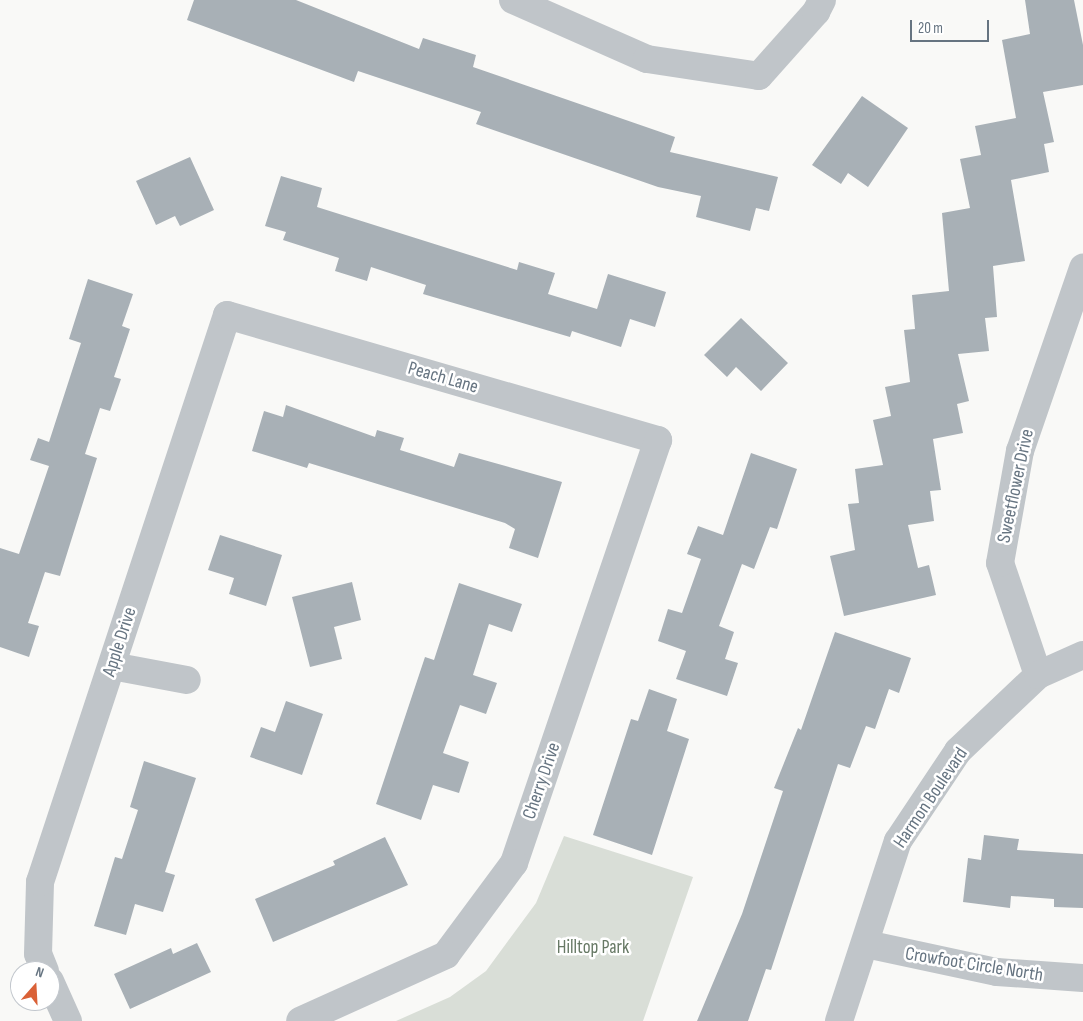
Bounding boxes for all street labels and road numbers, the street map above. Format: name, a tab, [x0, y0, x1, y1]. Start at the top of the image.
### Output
street label: Peach Lane	[405, 357, 481, 399]
street label: Sweetflower Drive	[993, 427, 1039, 545]
street label: Apple Drive	[98, 604, 142, 680]
street label: Cherry Drive	[518, 740, 566, 822]
street label: Harmon Boulevard	[889, 743, 973, 853]
street label: Crowfoot Circle North	[903, 943, 1045, 987]

